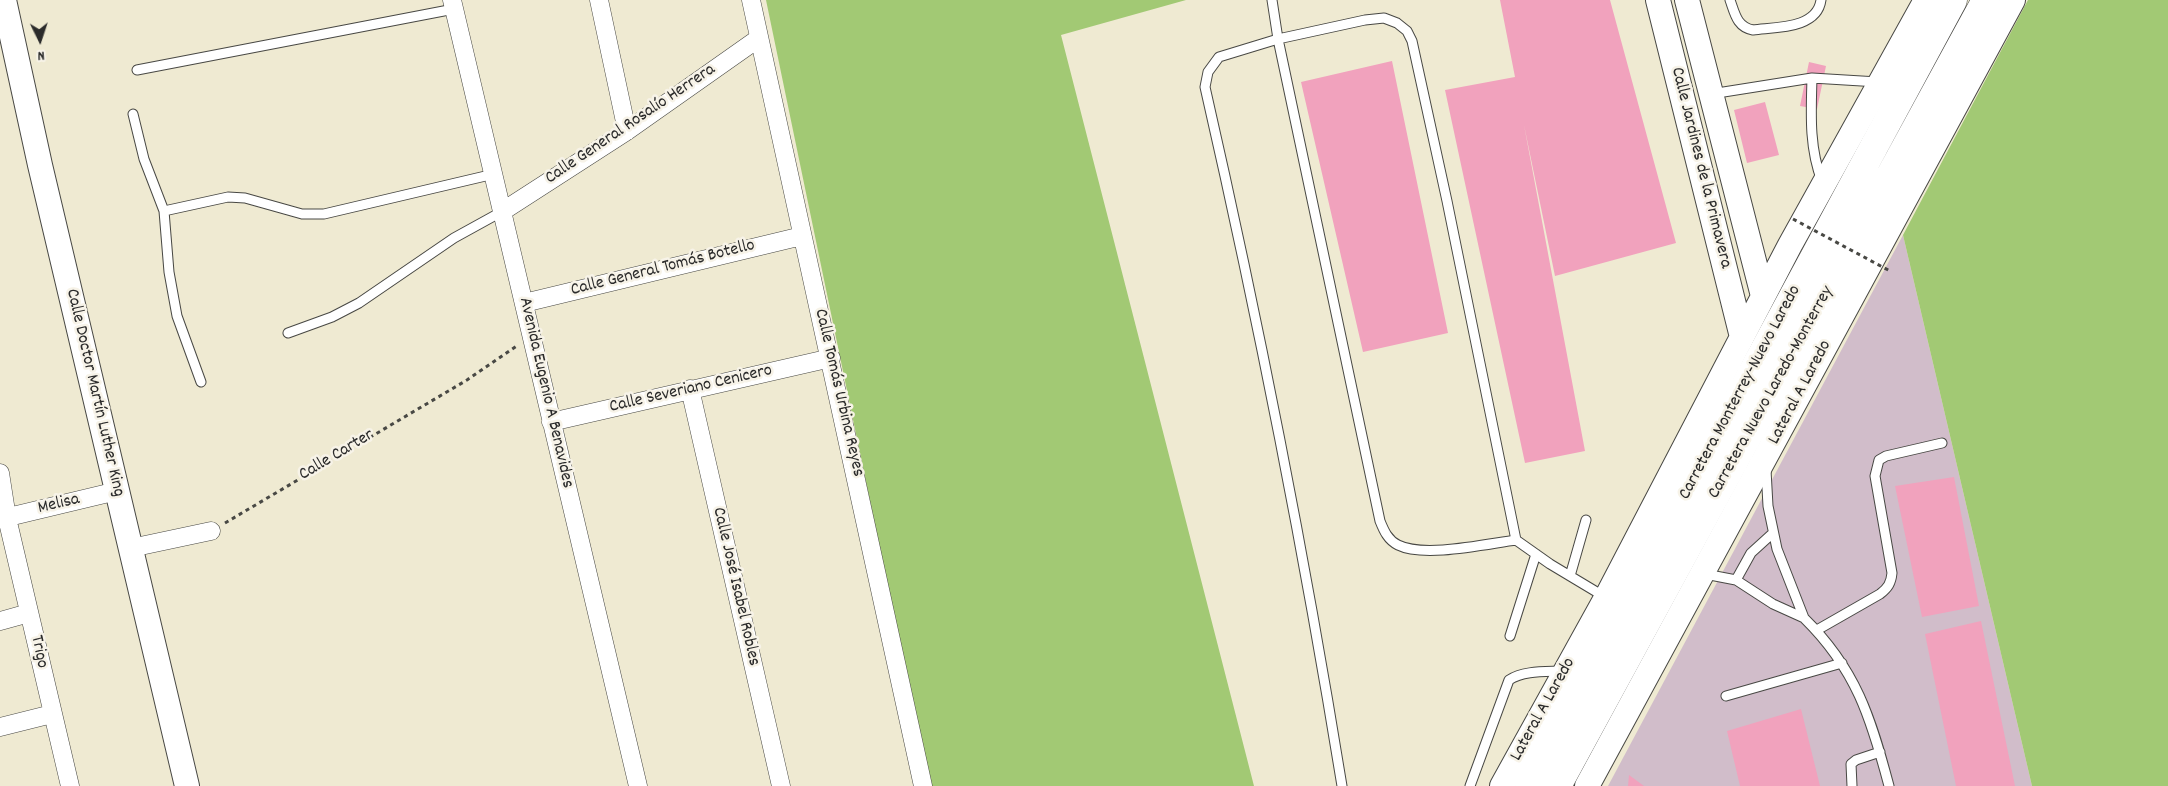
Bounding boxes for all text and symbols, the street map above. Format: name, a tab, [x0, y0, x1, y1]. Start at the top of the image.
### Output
north arrow	[15, 15, 65, 65]
text: N	[37, 45, 45, 65]
street label: Calle General Rosalío Herrera	[542, 60, 720, 190]
street label: Calle Jardines de la Primavera	[1665, 65, 1735, 271]
street label: Calle General Tomás Botello	[569, 236, 757, 302]
street label: Carretera Monterrey-Nuevo Laredo	[1675, 282, 1807, 504]
street label: Carretera Nuevo Laredo-Monterrey	[1704, 283, 1840, 503]
street label: Calle Doctor Martín Luther King	[60, 287, 128, 499]
street label: Avenida Eugenio A Benavides	[513, 295, 577, 491]
street label: Calle Tomás Urbina Reyes	[808, 307, 868, 479]
street label: Lateral A Laredo	[1765, 337, 1837, 449]
street label: Calle Severiano Cenicero	[608, 361, 774, 419]
street label: Calle Carter	[296, 425, 378, 487]
street label: Melisa	[36, 490, 82, 520]
street label: Calle José Isabel Robles	[706, 506, 764, 668]
street label: Trigo	[24, 634, 52, 670]
street label: Lateral A Laredo	[1507, 655, 1581, 765]

